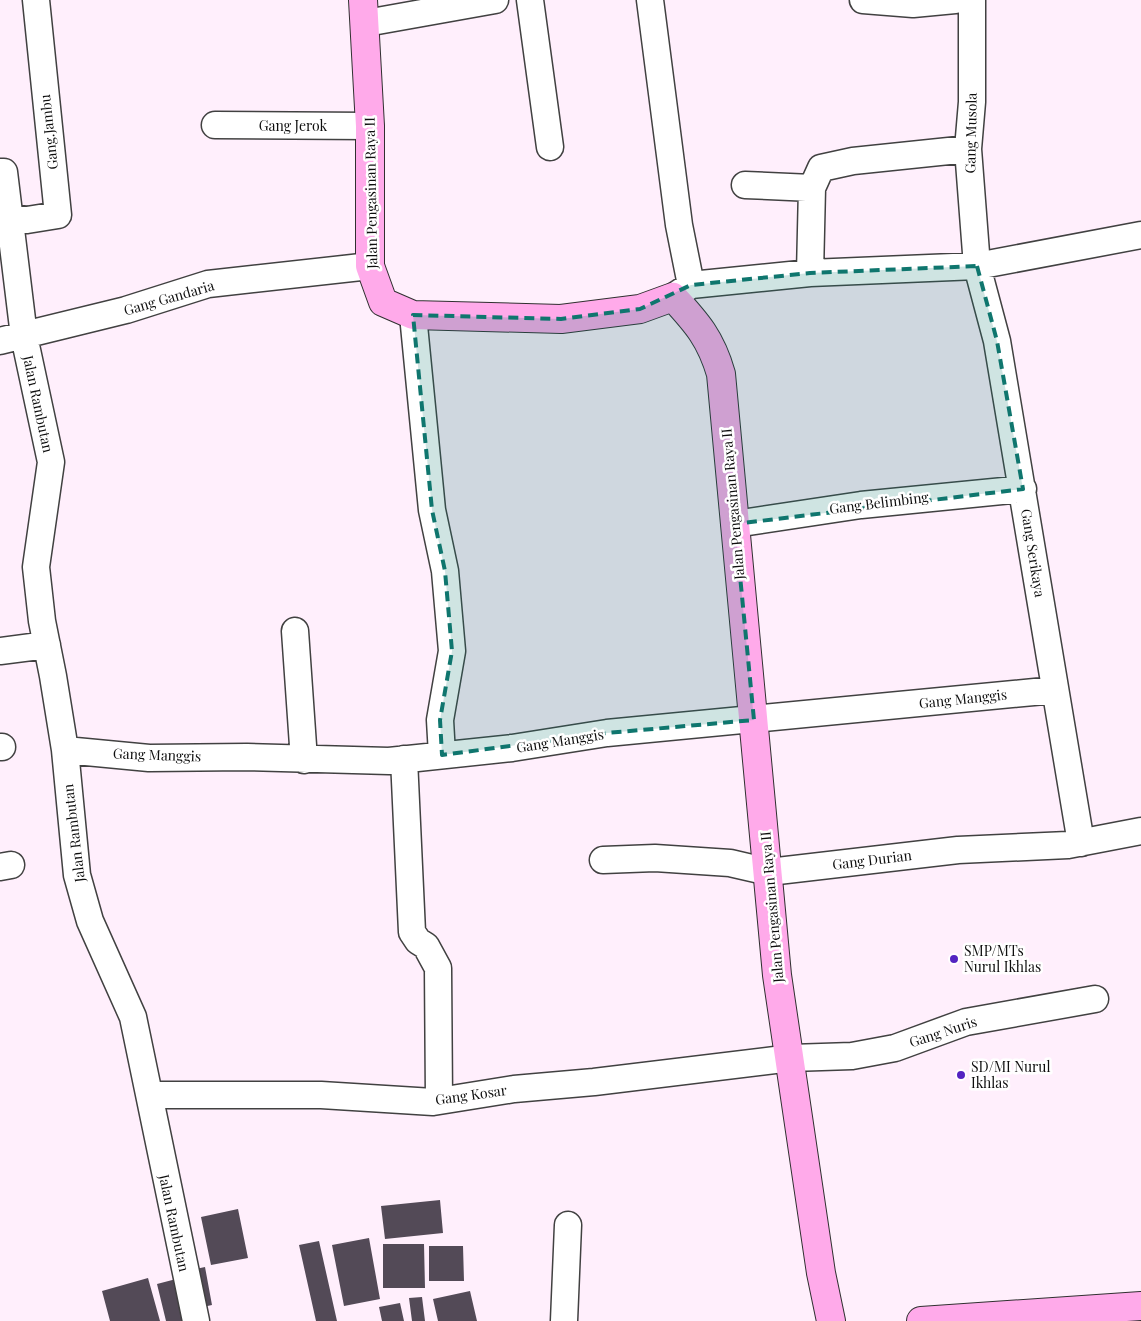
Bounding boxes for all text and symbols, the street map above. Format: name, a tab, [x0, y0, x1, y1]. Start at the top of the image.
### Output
street label: Gang Musola	[960, 92, 981, 174]
street label: Gang.Jambu	[35, 93, 62, 171]
street label: Gang Jerok	[259, 116, 328, 135]
street label: Jalan Pengasinan Raya II	[360, 117, 381, 270]
street label: Gang Gandaria	[121, 276, 216, 320]
street label: Jalan Rambutan	[19, 353, 58, 455]
street label: Jalan Pengasinan Raya II	[716, 427, 749, 582]
street label: Gang Belimbing	[828, 487, 930, 518]
street label: Gang Serikaya	[1017, 507, 1050, 598]
street label: Gang Manggis	[918, 684, 1008, 713]
street label: Gang Manggis	[515, 724, 605, 757]
street label: Gang Manggis	[113, 743, 201, 766]
street label: Jalan Rambutan	[58, 782, 89, 884]
street label: Jalan Pengasinan Raya II	[755, 830, 788, 985]
street label: Gang Durian	[831, 845, 913, 874]
place label: SMP/MTs Nurul Ikhlas	[964, 941, 1041, 976]
marker: SMP/MTs Nurul Ikhlas	[948, 953, 960, 965]
street label: Gang Nuris	[907, 1012, 979, 1051]
place label: SD/MI Nurul Ikhlas	[971, 1057, 1051, 1092]
marker: SD/MI Nurul Ikhlas	[955, 1069, 967, 1081]
street label: Gang Kosar	[434, 1080, 509, 1109]
street label: Jalan Rambutan	[155, 1172, 194, 1274]

